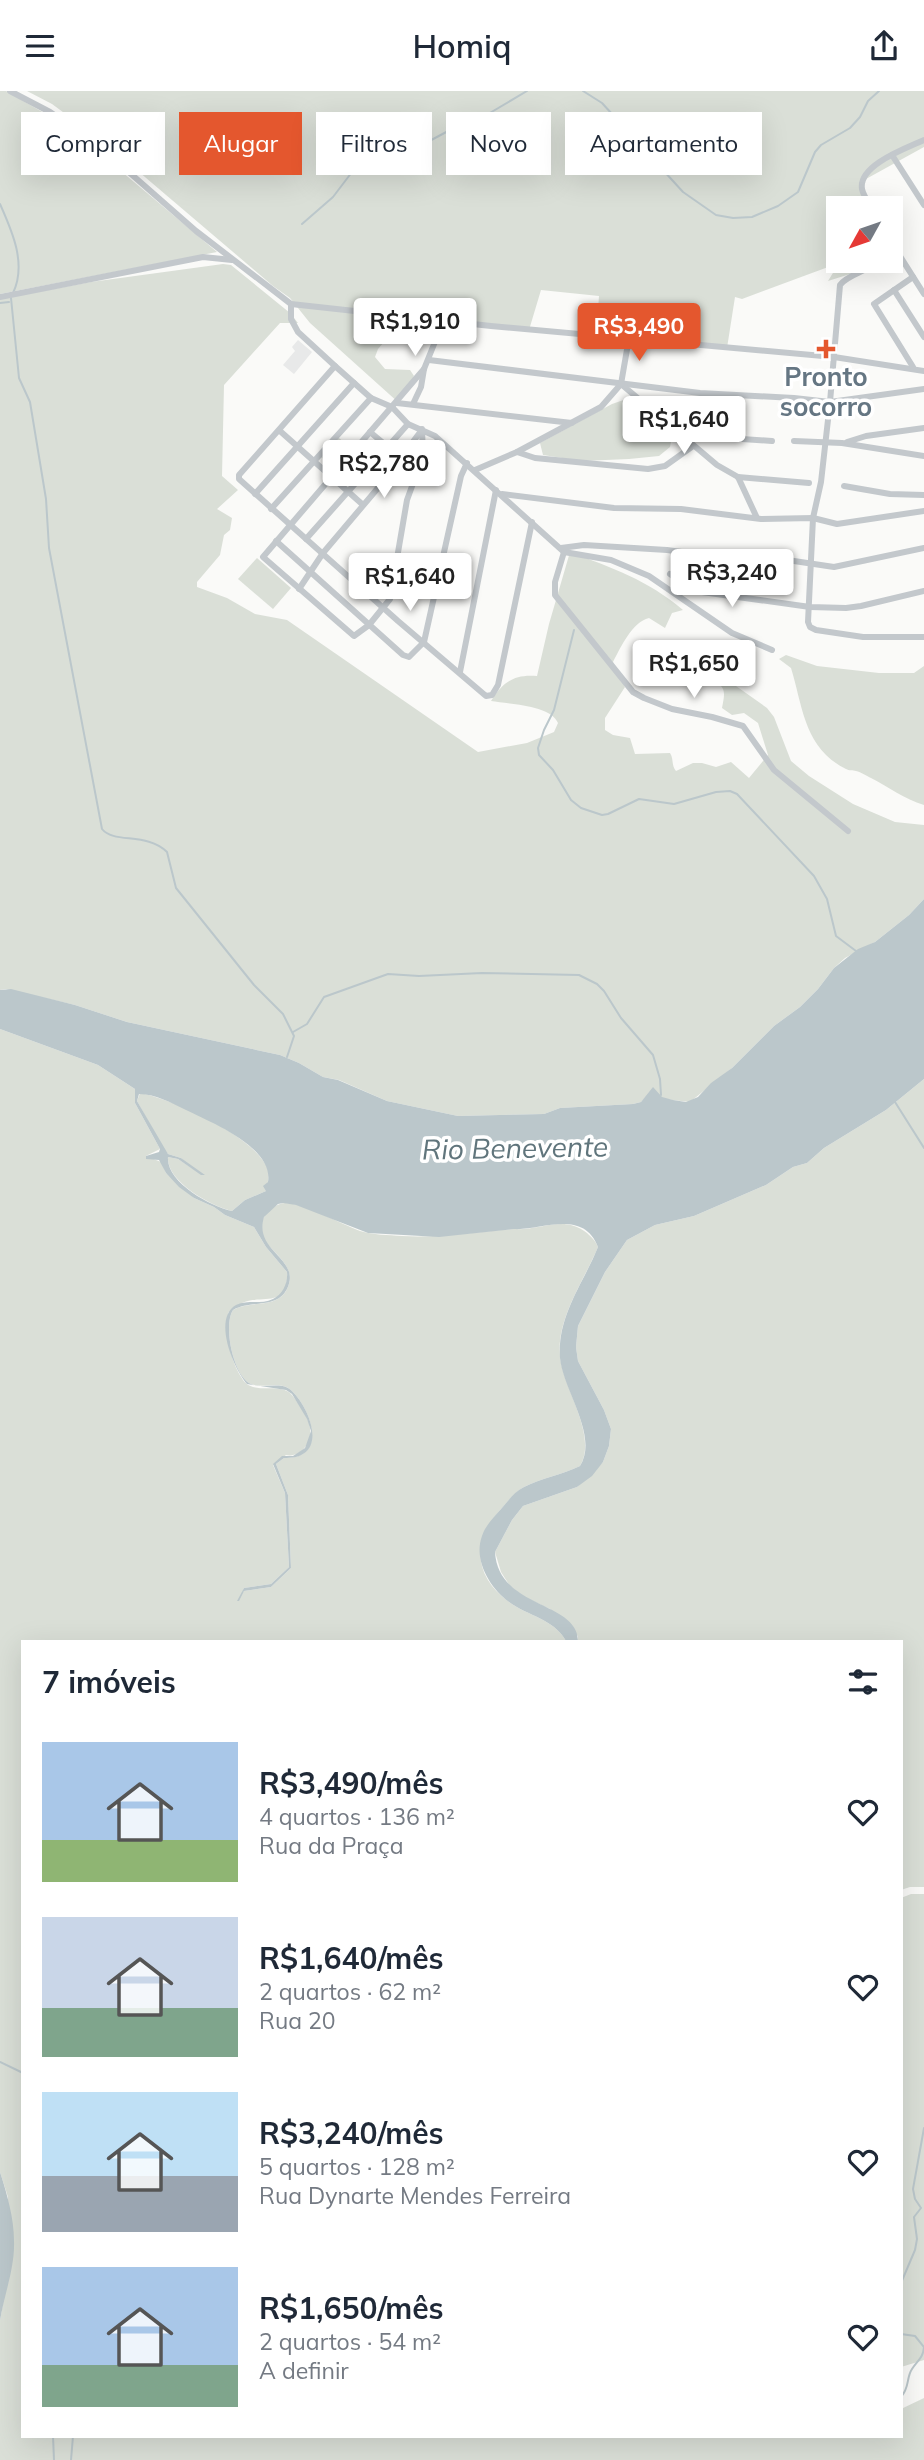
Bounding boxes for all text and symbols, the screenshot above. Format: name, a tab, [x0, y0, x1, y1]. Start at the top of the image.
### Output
text: Homiq	[412, 26, 512, 66]
icon: menu	[21, 27, 59, 65]
icon: share	[865, 27, 903, 65]
chip: Comprar	[21, 112, 165, 175]
chip: Alugar	[179, 112, 302, 175]
chip: Filtros	[316, 112, 432, 175]
chip: Novo	[446, 112, 551, 175]
chip: Apartamento	[565, 112, 762, 175]
north arrow	[826, 196, 903, 273]
map controls	[826, 196, 903, 273]
pin: R$1,910	[350, 299, 480, 358]
pin: R$3,490	[574, 303, 704, 363]
text: R$1,910	[370, 306, 460, 335]
text: R$3,490	[594, 311, 684, 340]
marker: Pronto socorro	[816, 339, 836, 359]
place label: Pronto socorro	[780, 360, 872, 423]
pin: R$1,640	[619, 397, 749, 456]
text: R$1,640	[639, 404, 729, 433]
pin: R$2,780	[319, 441, 449, 500]
text: R$2,780	[339, 448, 429, 477]
pin: R$3,240	[667, 549, 797, 609]
pin: R$1,640	[345, 553, 475, 613]
text: R$3,240	[687, 557, 777, 586]
text: R$1,640	[365, 561, 455, 590]
pin: R$1,650	[629, 641, 759, 700]
text: R$1,650	[649, 648, 739, 677]
water label: Rio Benevente	[422, 1128, 608, 1167]
text: 7 imóveis	[42, 1663, 176, 1701]
icon: filters	[844, 1663, 882, 1701]
text: R$3,490/mês	[259, 1764, 444, 1802]
icon: home	[98, 1770, 182, 1854]
icon: heart	[844, 1793, 882, 1831]
text: 4 quartos · 136 m²	[259, 1802, 455, 1831]
text: Rua da Praça	[259, 1831, 403, 1860]
text: R$1,640/mês	[259, 1939, 444, 1977]
icon: home	[98, 1945, 182, 2029]
icon: heart	[844, 1968, 882, 2006]
text: 2 quartos · 62 m²	[259, 1977, 441, 2006]
text: Rua 20	[259, 2006, 336, 2035]
text: R$3,240/mês	[259, 2114, 444, 2152]
icon: home	[98, 2120, 182, 2204]
icon: heart	[844, 2143, 882, 2181]
text: 5 quartos · 128 m²	[259, 2152, 455, 2181]
text: Rua Dynarte Mendes Ferreira	[259, 2181, 571, 2210]
text: R$1,650/mês	[259, 2289, 444, 2327]
icon: home	[98, 2295, 182, 2379]
icon: heart	[844, 2318, 882, 2356]
text: 2 quartos · 54 m²	[259, 2327, 441, 2356]
text: A definir	[259, 2356, 349, 2385]

